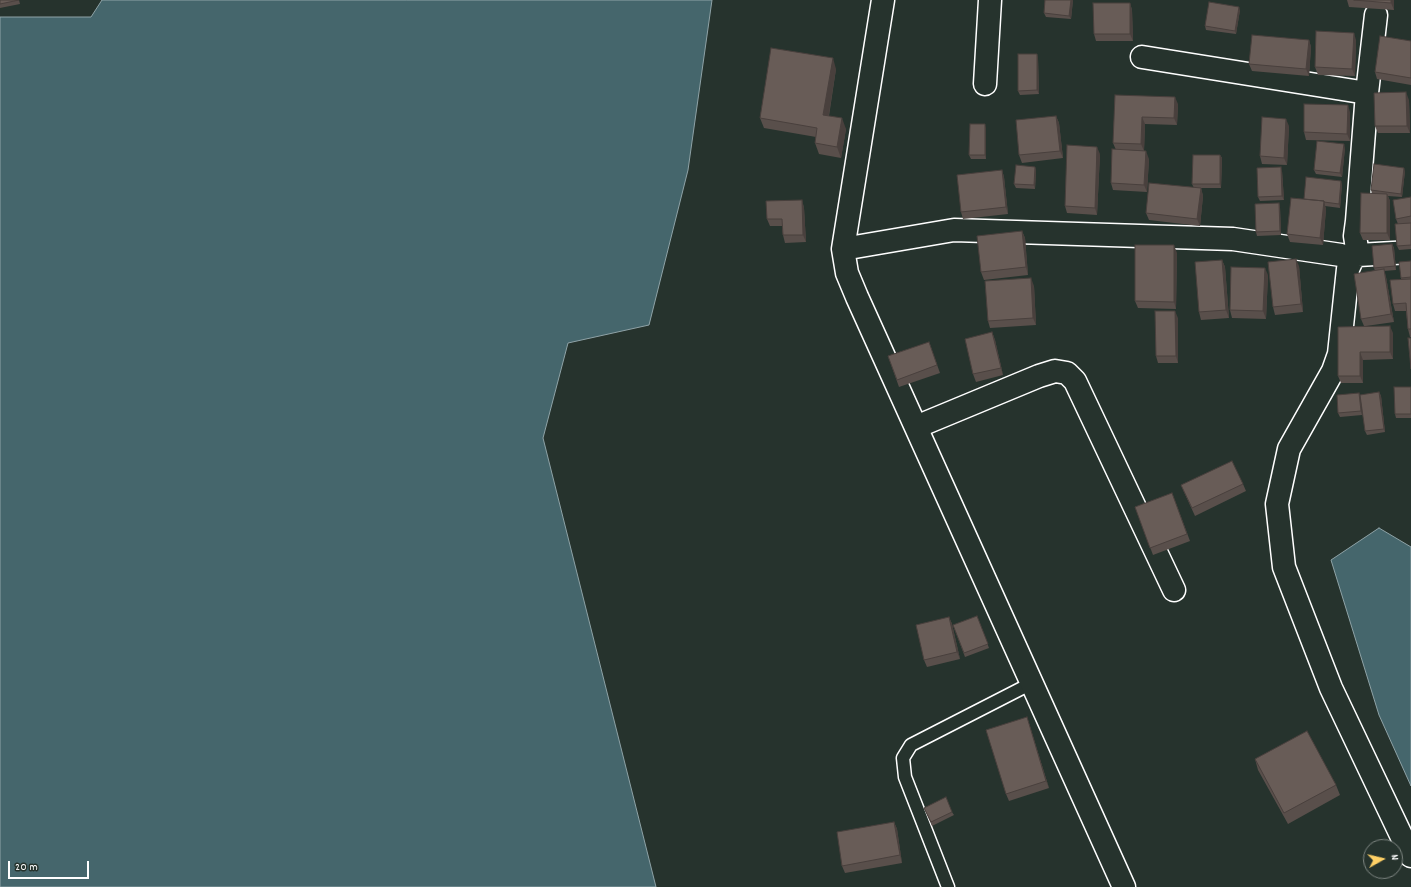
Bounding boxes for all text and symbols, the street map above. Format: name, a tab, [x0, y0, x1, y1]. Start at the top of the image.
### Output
north arrow	[1363, 839, 1403, 879]
scale bar	[10, 853, 91, 879]
text: N	[1386, 854, 1402, 861]
text: 20 m	[15, 859, 38, 876]

